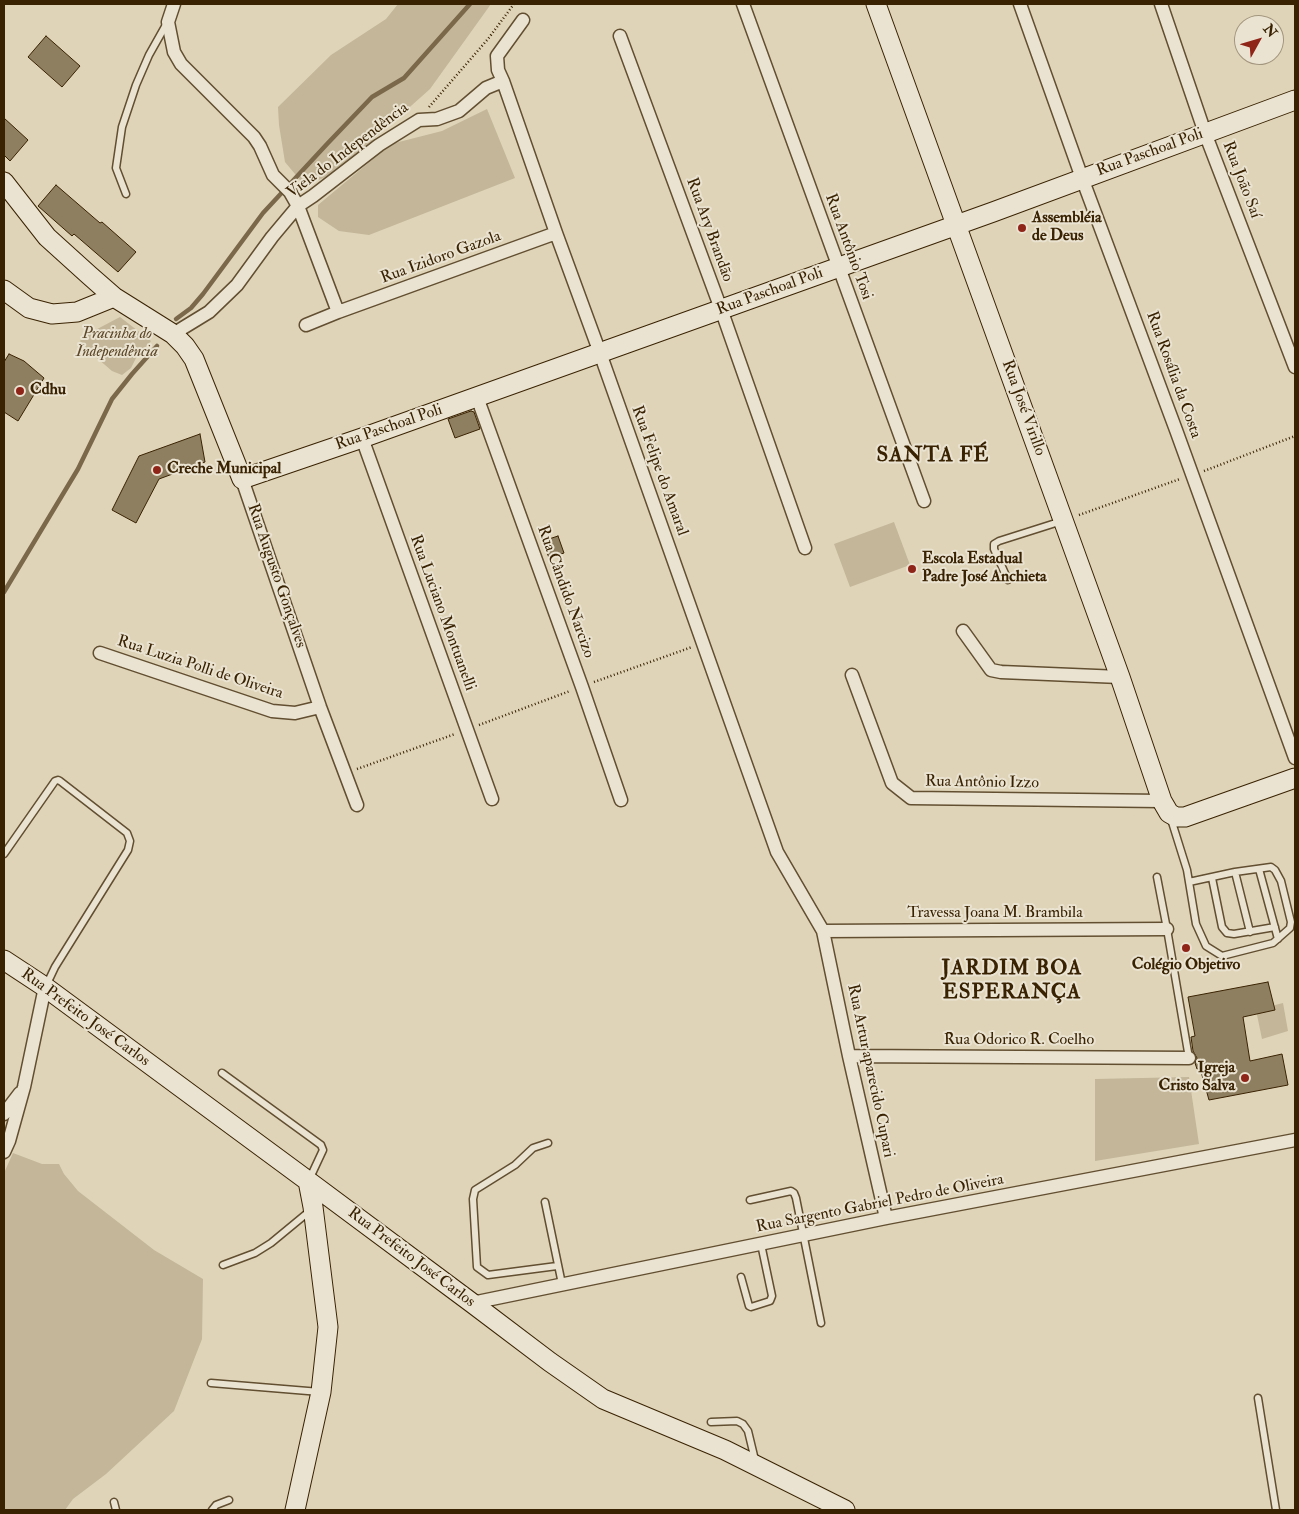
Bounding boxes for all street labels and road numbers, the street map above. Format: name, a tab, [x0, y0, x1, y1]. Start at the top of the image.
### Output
street label: Viela do Independência	[283, 99, 413, 203]
street label: Rua Paschoal Poli	[1094, 125, 1206, 181]
street label: Rua João Saí	[1218, 139, 1264, 221]
street label: Rua Ary Brandão	[681, 175, 737, 285]
street label: Rua Antônio Tosi	[820, 191, 876, 303]
street label: Rua Izidoro Gazola	[378, 227, 504, 289]
street label: Rua Paschoal Poli	[714, 264, 826, 320]
street label: Rua Rosália da Costa	[1141, 309, 1205, 441]
street label: Rua José Virillo	[997, 358, 1049, 458]
street label: Rua Paschoal Poli	[333, 401, 445, 455]
street label: Rua Felipe do Amaral	[627, 403, 691, 539]
street label: Rua Augusto Gonçalves	[242, 501, 310, 651]
street label: Rua Cândido Narcizo	[532, 523, 598, 661]
street label: Rua Luciano Montuanelli	[405, 532, 479, 694]
street label: Rua Luzia Polli de Oliveira	[115, 632, 285, 704]
street label: Rua Antônio Izzo	[925, 772, 1039, 794]
street label: Travessa Joana M. Brambila	[907, 904, 1083, 924]
street label: Rua Prefeito José Carlos	[17, 965, 153, 1071]
street label: Rua Artur aparecido Cupari	[842, 983, 898, 1159]
street label: Rua Odorico R. Coelho	[944, 1031, 1094, 1051]
street label: Rua Sargento Gabriel Pedro de Oliveira	[755, 1171, 1005, 1237]
street label: Rua Prefeito José Carlos	[344, 1204, 478, 1312]

